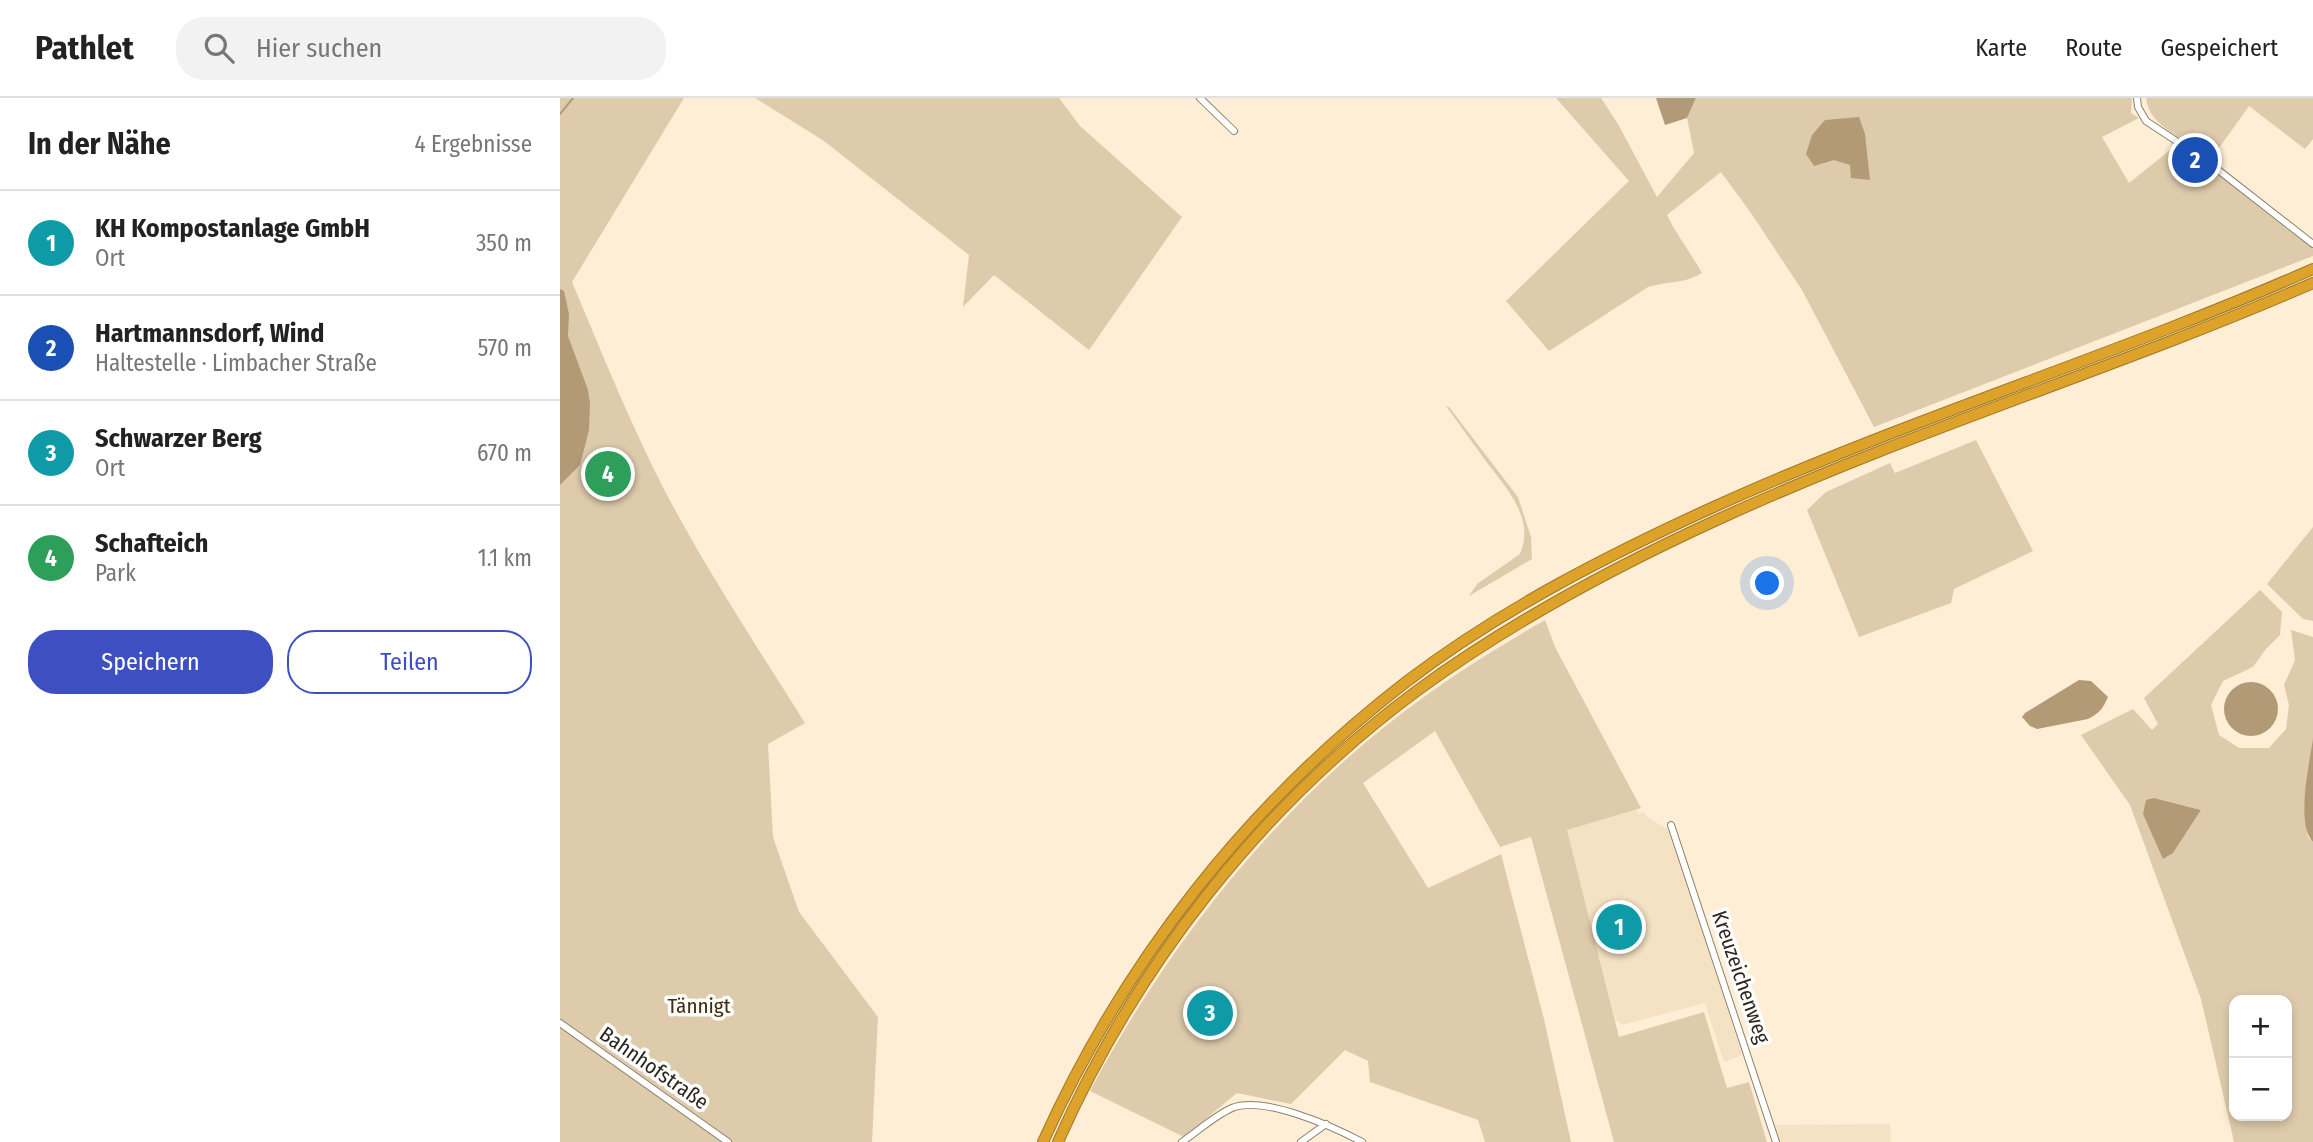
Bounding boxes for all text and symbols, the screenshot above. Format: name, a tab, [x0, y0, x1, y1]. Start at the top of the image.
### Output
search box	[176, 17, 666, 80]
text: Pathlet	[35, 28, 134, 68]
icon: search	[200, 29, 238, 67]
text: Hier suchen	[256, 33, 382, 64]
text: Karte	[1975, 34, 2027, 62]
text: Route	[2065, 34, 2122, 62]
text: Gespeichert	[2160, 34, 2278, 62]
text: In der Nähe	[28, 126, 171, 162]
text: 4 Ergebnisse	[414, 130, 532, 158]
pin: 2	[2172, 134, 2218, 186]
text: KH Kompostanlage GmbH	[95, 213, 370, 244]
text: 1	[46, 229, 56, 257]
text: 350 m	[476, 229, 532, 257]
text: Ort	[95, 244, 125, 272]
text: Hartmannsdorf, Wind	[95, 318, 324, 349]
text: 2	[46, 334, 56, 362]
text: 570 m	[478, 334, 532, 362]
text: Haltestelle · Limbacher Straße	[95, 349, 377, 377]
text: Schwarzer Berg	[95, 423, 262, 454]
text: 3	[46, 439, 56, 467]
text: 670 m	[477, 439, 532, 467]
pin: 4	[585, 448, 631, 500]
text: Ort	[95, 454, 125, 482]
text: Schafteich	[95, 528, 209, 559]
text: 4	[45, 544, 57, 572]
text: 1.1 km	[478, 544, 532, 572]
text: Park	[95, 559, 136, 587]
your location	[1750, 566, 1784, 600]
button: Speichern	[28, 630, 273, 694]
button: Teilen	[287, 630, 532, 694]
pin: 1	[1596, 901, 1642, 953]
street label: Kreuzeichenweg	[1706, 907, 1776, 1047]
pin: 3	[1187, 987, 1233, 1039]
park label: Tännigt	[667, 993, 731, 1019]
map controls	[2229, 995, 2292, 1121]
button: +	[2229, 995, 2292, 1058]
street label: Bahnhofstraße	[595, 1021, 713, 1115]
button: −	[2229, 1058, 2292, 1121]

